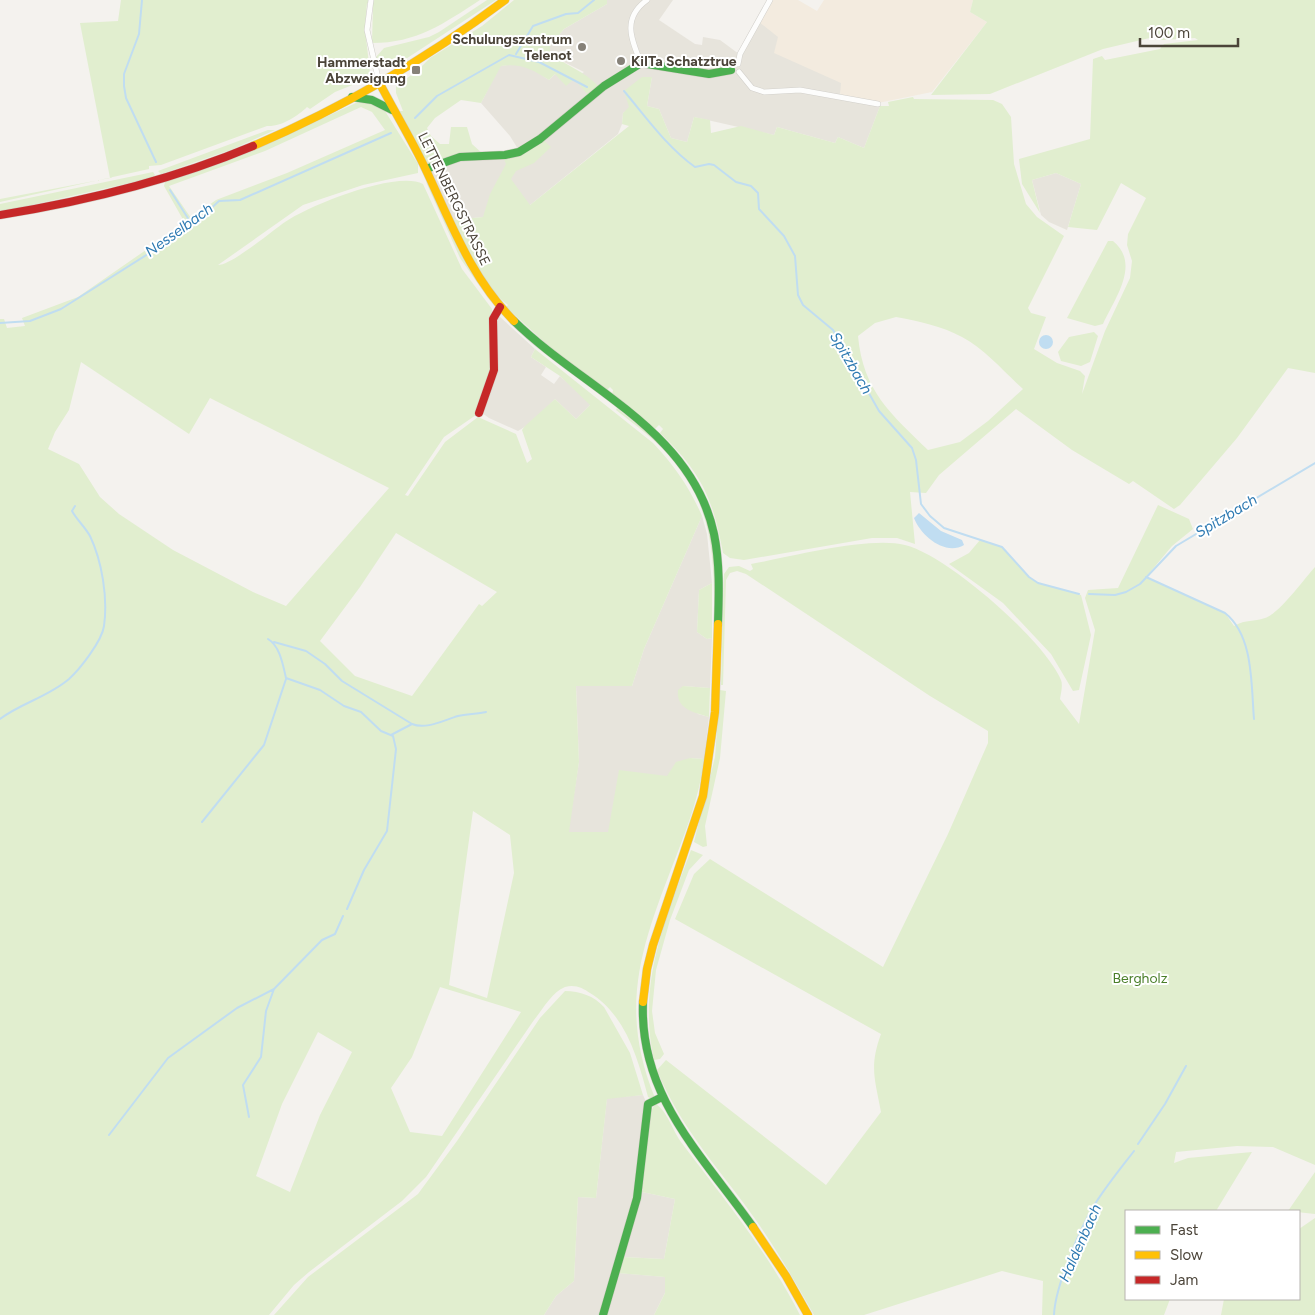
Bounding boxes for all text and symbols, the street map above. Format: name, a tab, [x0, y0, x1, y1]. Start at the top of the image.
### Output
scale bar	[1140, 15, 1238, 47]
text: 100 m	[1148, 24, 1190, 42]
place label: Schulungszentrum Telenot	[452, 31, 572, 64]
marker: Schulungszentrum Telenot	[576, 41, 588, 53]
place label: KiITa Schatztrue	[631, 53, 737, 70]
place label: Hammerstadt Abzweigung	[317, 54, 406, 87]
marker: KiITa Schatztrue	[615, 55, 627, 67]
marker: Hammerstadt Abzweigung	[410, 64, 422, 76]
street label: LETTENBERGSTRASSE	[414, 129, 494, 269]
water label: Nesselbach	[142, 199, 216, 261]
water label: Spitzbach	[826, 329, 876, 397]
water label: Spitzbach	[1192, 491, 1260, 541]
park label: Bergholz	[1112, 970, 1168, 987]
water label: Haldenbach	[1055, 1201, 1105, 1285]
legend	[1125, 1210, 1300, 1300]
text: Fast	[1170, 1221, 1199, 1239]
text: Slow	[1170, 1246, 1203, 1264]
text: Jam	[1170, 1271, 1198, 1289]

